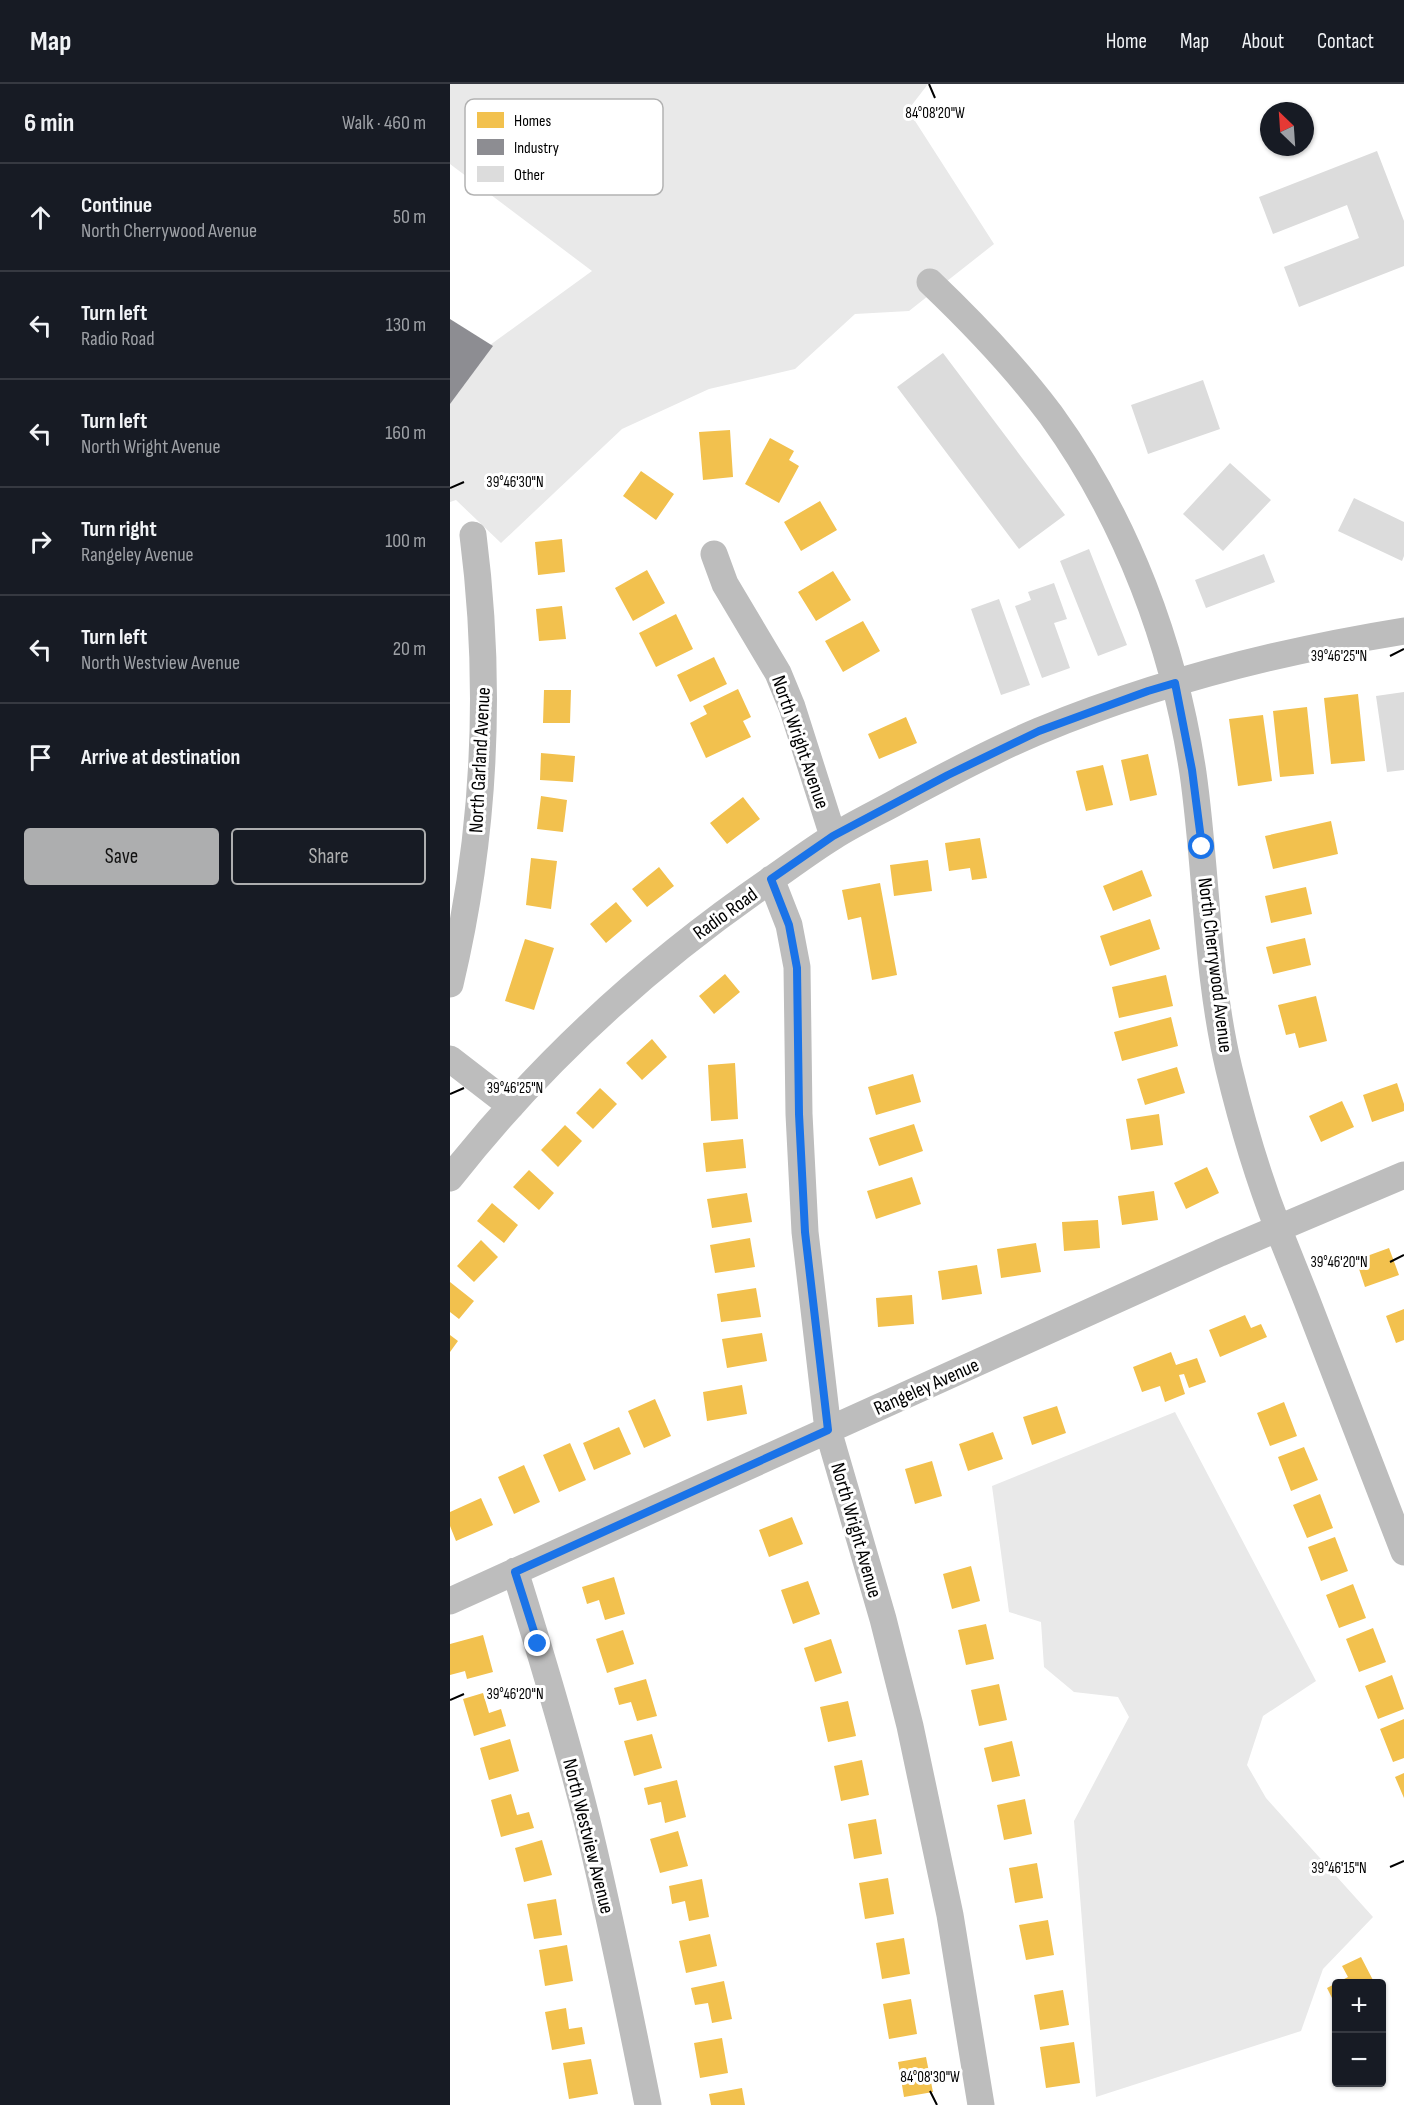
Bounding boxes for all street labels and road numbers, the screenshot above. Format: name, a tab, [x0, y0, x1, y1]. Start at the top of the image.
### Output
street label: North Wright Avenue	[766, 672, 834, 812]
street label: North Garland Avenue	[464, 687, 496, 834]
street label: North Cherrywood Avenue	[1192, 876, 1238, 1054]
street label: Radio Road	[689, 882, 762, 945]
street label: Rangeley Avenue	[870, 1353, 983, 1421]
street label: North Wright Avenue	[825, 1460, 887, 1601]
street label: North Westview Avenue	[557, 1756, 619, 1916]

